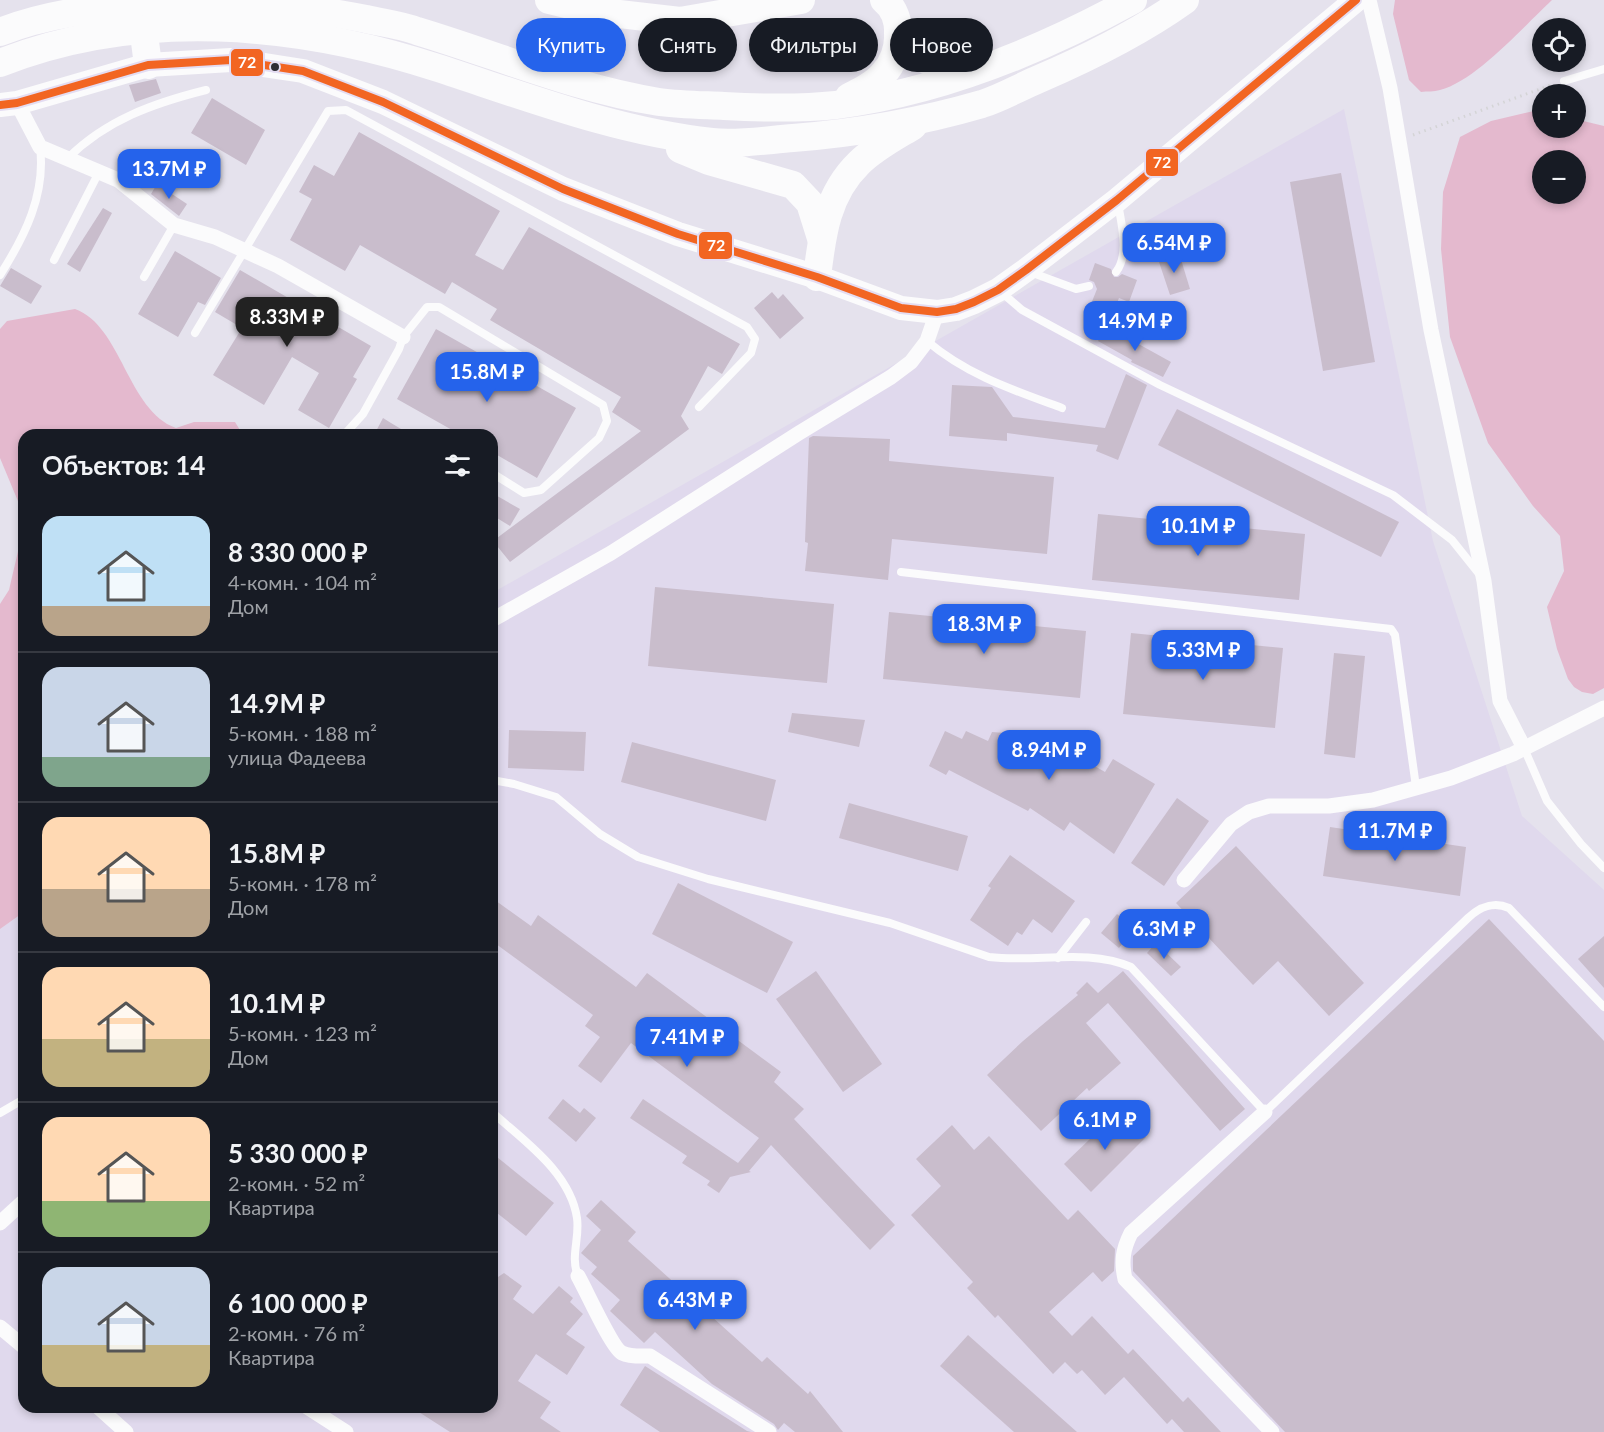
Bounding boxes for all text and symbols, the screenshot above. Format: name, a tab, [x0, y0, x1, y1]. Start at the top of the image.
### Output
chip: Купить	[516, 18, 626, 72]
chip: Снять	[638, 18, 737, 72]
chip: Фильтры	[749, 18, 878, 72]
chip: Новое	[890, 18, 993, 72]
map controls	[1532, 18, 1586, 204]
button: locate	[1532, 18, 1586, 72]
line badge: 72	[230, 48, 264, 77]
text: 72	[238, 52, 256, 71]
unlabelled marker	[269, 61, 281, 73]
button: +	[1532, 84, 1586, 138]
line badge: 72	[1145, 148, 1179, 177]
pin: 13.7M ₽	[114, 149, 224, 200]
button: −	[1532, 150, 1586, 204]
text: 72	[1153, 152, 1171, 171]
text: 13.7M ₽	[132, 156, 206, 180]
pin: 6.54M ₽	[1119, 223, 1229, 274]
text: 6.54M ₽	[1137, 230, 1211, 254]
line badge: 72	[698, 231, 733, 260]
text: 72	[707, 235, 725, 254]
pin: 8.33M ₽	[232, 297, 342, 348]
pin: 14.9M ₽	[1080, 301, 1190, 352]
text: 8.33M ₽	[250, 304, 324, 328]
text: 14.9M ₽	[1098, 308, 1172, 332]
pin: 15.8M ₽	[432, 352, 542, 403]
text: 15.8M ₽	[450, 359, 524, 383]
text: Объектов: 14	[42, 449, 205, 481]
icon: filters	[441, 449, 474, 482]
pin: 10.1M ₽	[1143, 506, 1253, 557]
text: 10.1M ₽	[1161, 513, 1235, 537]
text: 8 330 000 ₽	[228, 536, 368, 568]
icon: home	[90, 540, 162, 612]
text: 4-комн. · 104 m²	[228, 570, 377, 594]
text: Дом	[228, 594, 269, 618]
pin: 18.3M ₽	[929, 604, 1039, 655]
text: 18.3M ₽	[947, 611, 1021, 635]
pin: 5.33M ₽	[1148, 630, 1258, 681]
text: 5.33M ₽	[1166, 637, 1240, 661]
text: 14.9M ₽	[228, 687, 325, 719]
icon: home	[90, 691, 162, 763]
text: 5-комн. · 188 m²	[228, 721, 377, 745]
pin: 8.94M ₽	[994, 730, 1104, 781]
text: 8.94M ₽	[1012, 737, 1086, 761]
text: улица Фадеева	[228, 745, 366, 769]
pin: 11.7M ₽	[1340, 811, 1450, 862]
text: 11.7M ₽	[1358, 818, 1432, 842]
text: 15.8M ₽	[228, 837, 325, 869]
icon: home	[90, 841, 162, 913]
text: 5-комн. · 178 m²	[228, 871, 377, 895]
text: Дом	[228, 895, 269, 919]
pin: 6.3M ₽	[1115, 909, 1213, 960]
text: 6.3M ₽	[1132, 916, 1196, 940]
text: 10.1M ₽	[228, 987, 325, 1019]
icon: home	[90, 991, 162, 1063]
pin: 7.41M ₽	[632, 1017, 742, 1068]
text: 5-комн. · 123 m²	[228, 1021, 377, 1045]
text: 7.41M ₽	[650, 1024, 724, 1048]
text: Дом	[228, 1045, 269, 1069]
pin: 6.1M ₽	[1056, 1100, 1154, 1151]
text: 6.1M ₽	[1073, 1107, 1137, 1131]
text: 5 330 000 ₽	[228, 1137, 368, 1169]
icon: home	[90, 1141, 162, 1213]
text: 2-комн. · 52 m²	[228, 1171, 365, 1195]
text: Квартира	[228, 1195, 315, 1219]
pin: 6.43M ₽	[640, 1280, 750, 1331]
text: 6 100 000 ₽	[228, 1287, 368, 1319]
text: 6.43M ₽	[658, 1287, 732, 1311]
icon: home	[90, 1291, 162, 1363]
text: 2-комн. · 76 m²	[228, 1321, 365, 1345]
text: Квартира	[228, 1345, 315, 1369]

